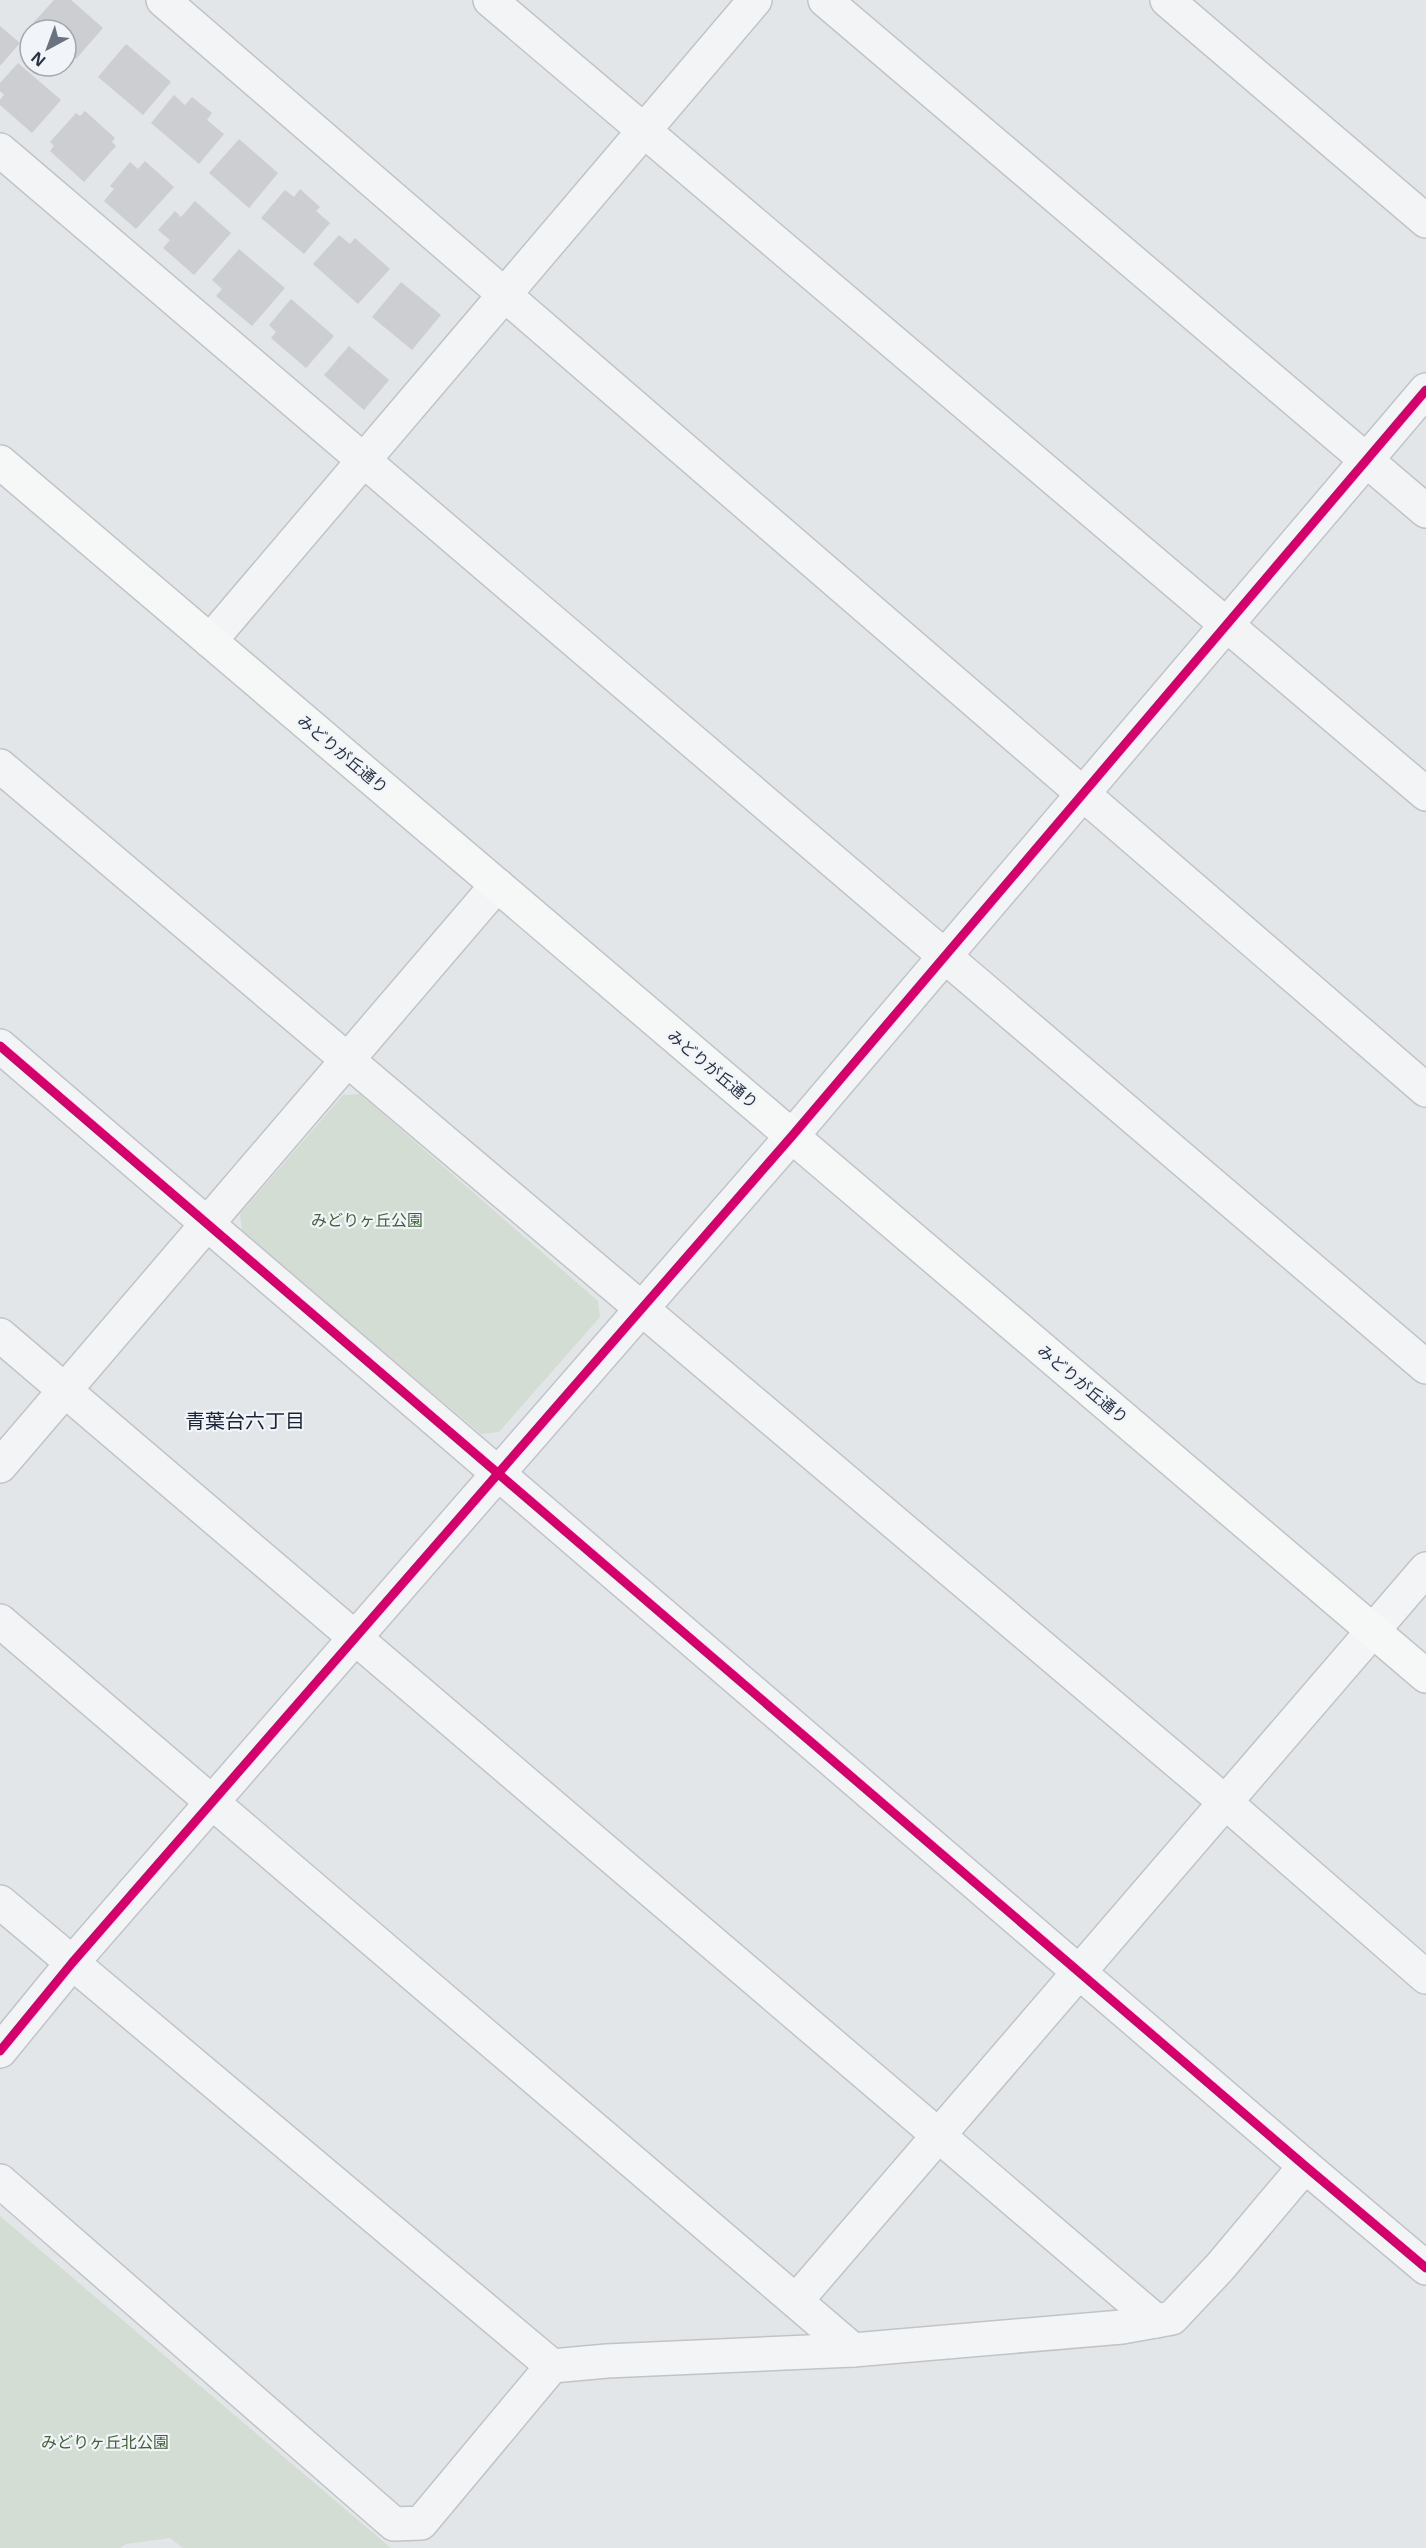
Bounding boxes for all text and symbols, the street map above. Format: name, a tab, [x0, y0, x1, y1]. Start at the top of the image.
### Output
north arrow	[18, 18, 78, 78]
text: N	[26, 47, 50, 72]
street label: みどりが丘通り	[293, 710, 393, 798]
street label: みどりが丘通り	[663, 1025, 763, 1113]
park label: みどりヶ丘公園	[311, 1209, 423, 1231]
street label: みどりが丘通り	[1033, 1340, 1133, 1428]
district label: 青葉台六丁目	[185, 1407, 305, 1434]
park label: みどりヶ丘北公園	[41, 2431, 169, 2453]

